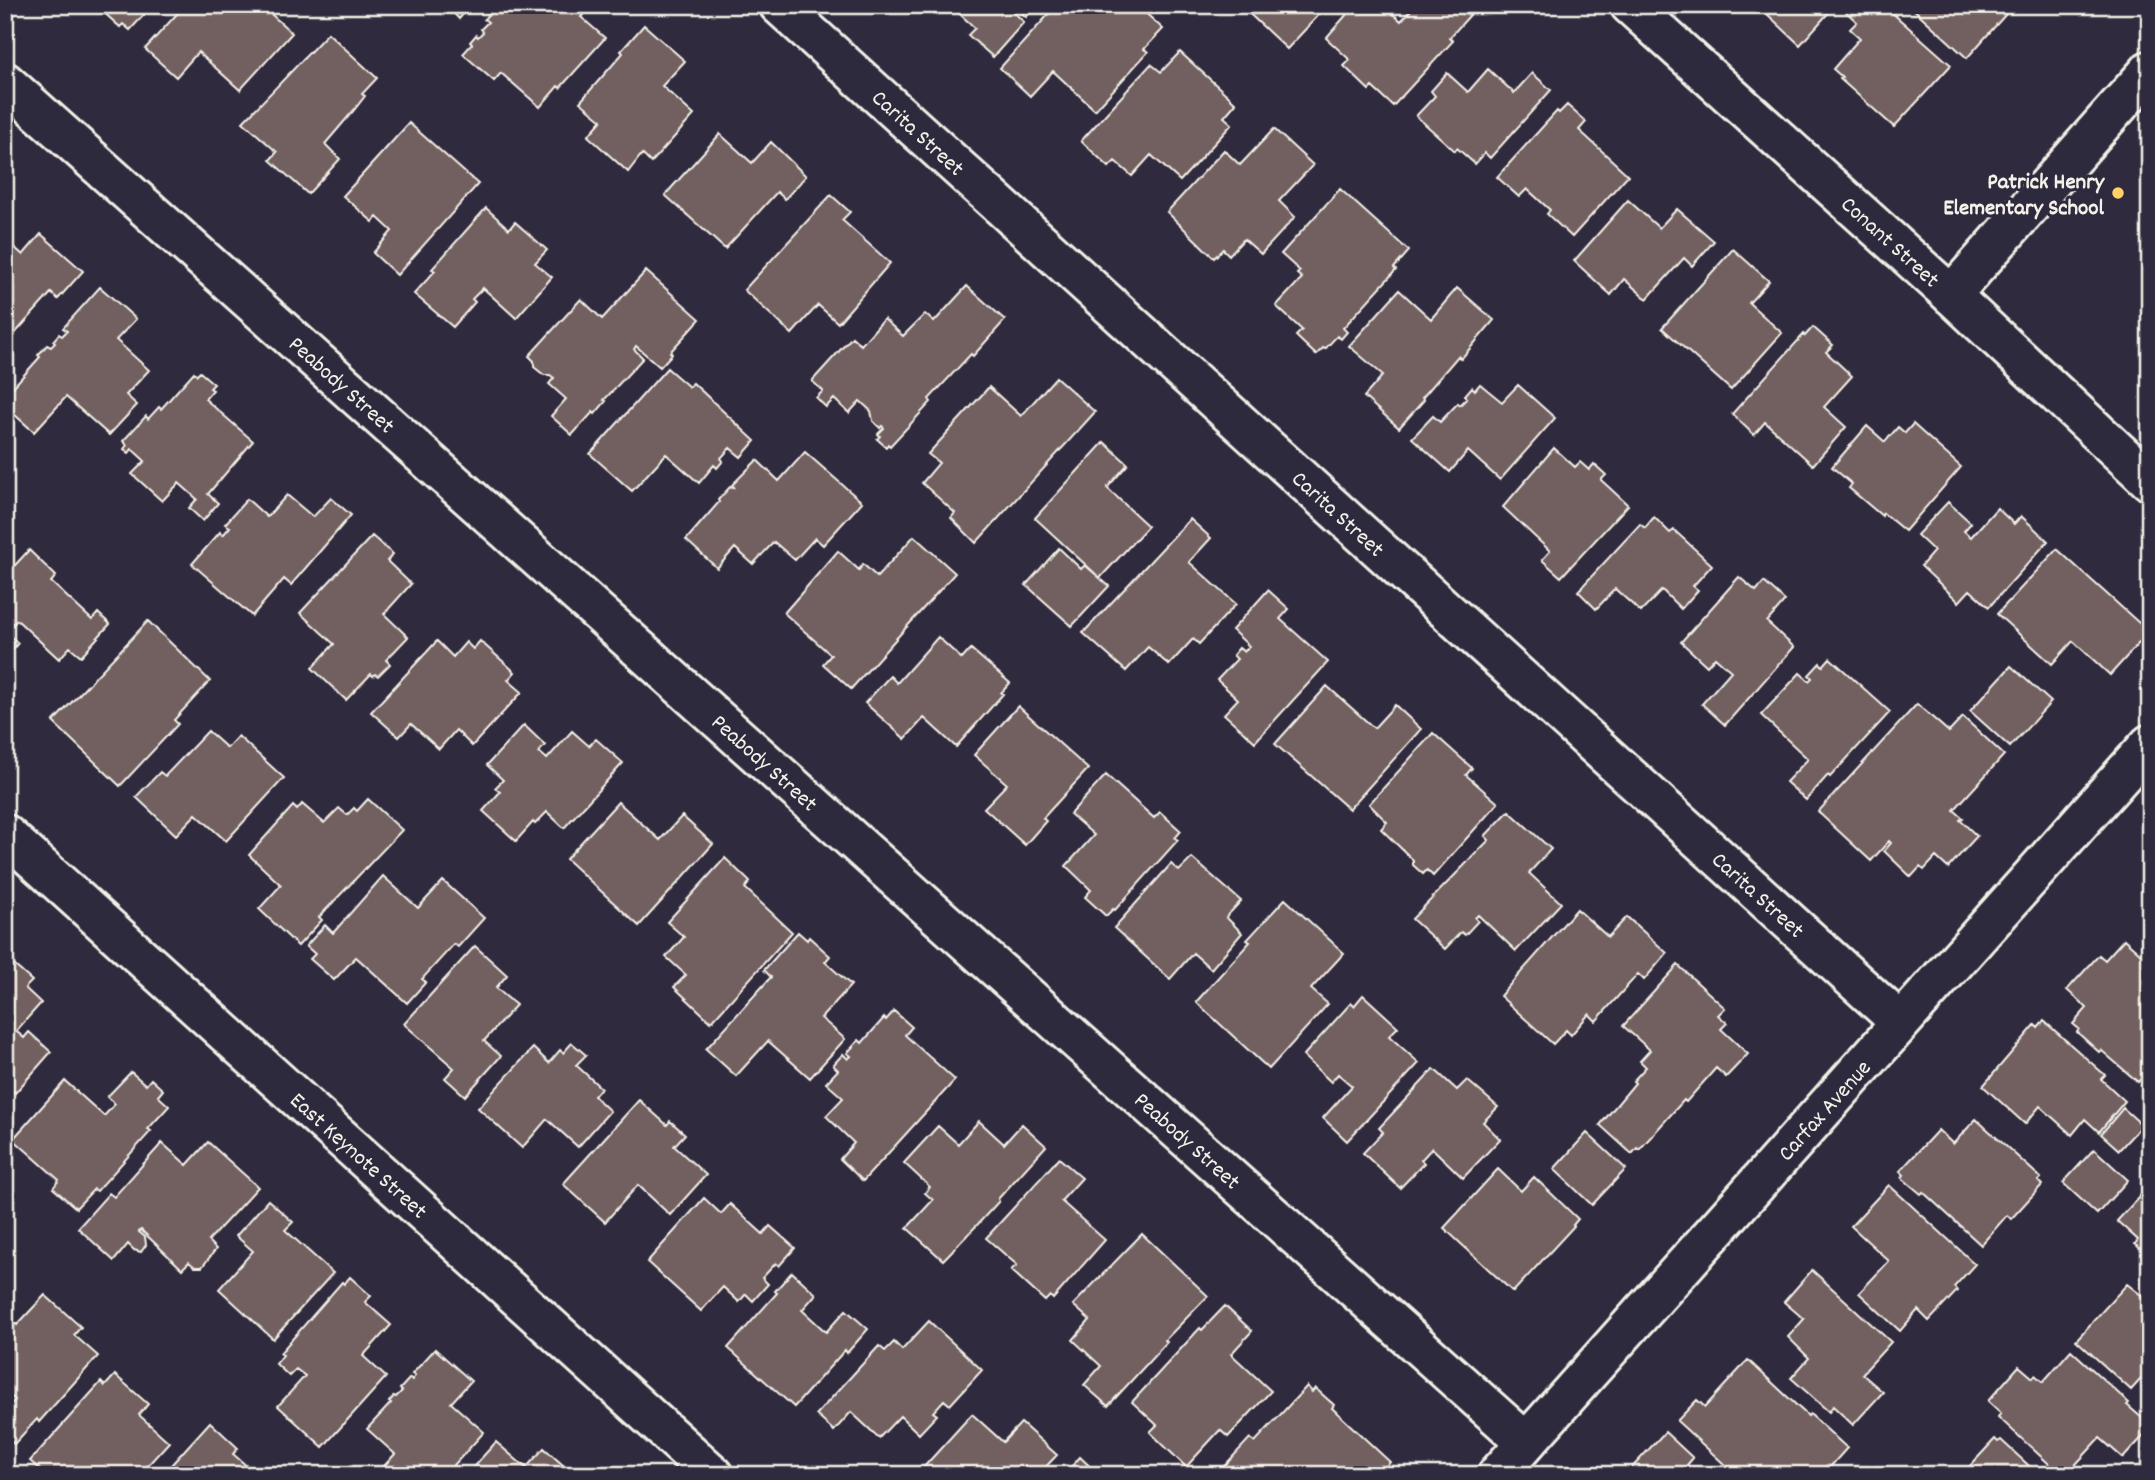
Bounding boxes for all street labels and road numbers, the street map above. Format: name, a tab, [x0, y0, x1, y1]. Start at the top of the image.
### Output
street label: Carita Street	[863, 84, 970, 186]
street label: Conant Street	[1832, 190, 1946, 297]
street label: Peabody Street	[280, 330, 401, 443]
street label: Carita Street	[1283, 465, 1390, 567]
street label: Peabody Street	[702, 708, 824, 821]
street label: Carita Street	[1703, 846, 1810, 948]
street label: Carfax Avenue	[1772, 1054, 1880, 1170]
street label: East Keynote Street	[281, 1086, 433, 1228]
street label: Peabody Street	[1125, 1086, 1246, 1199]

